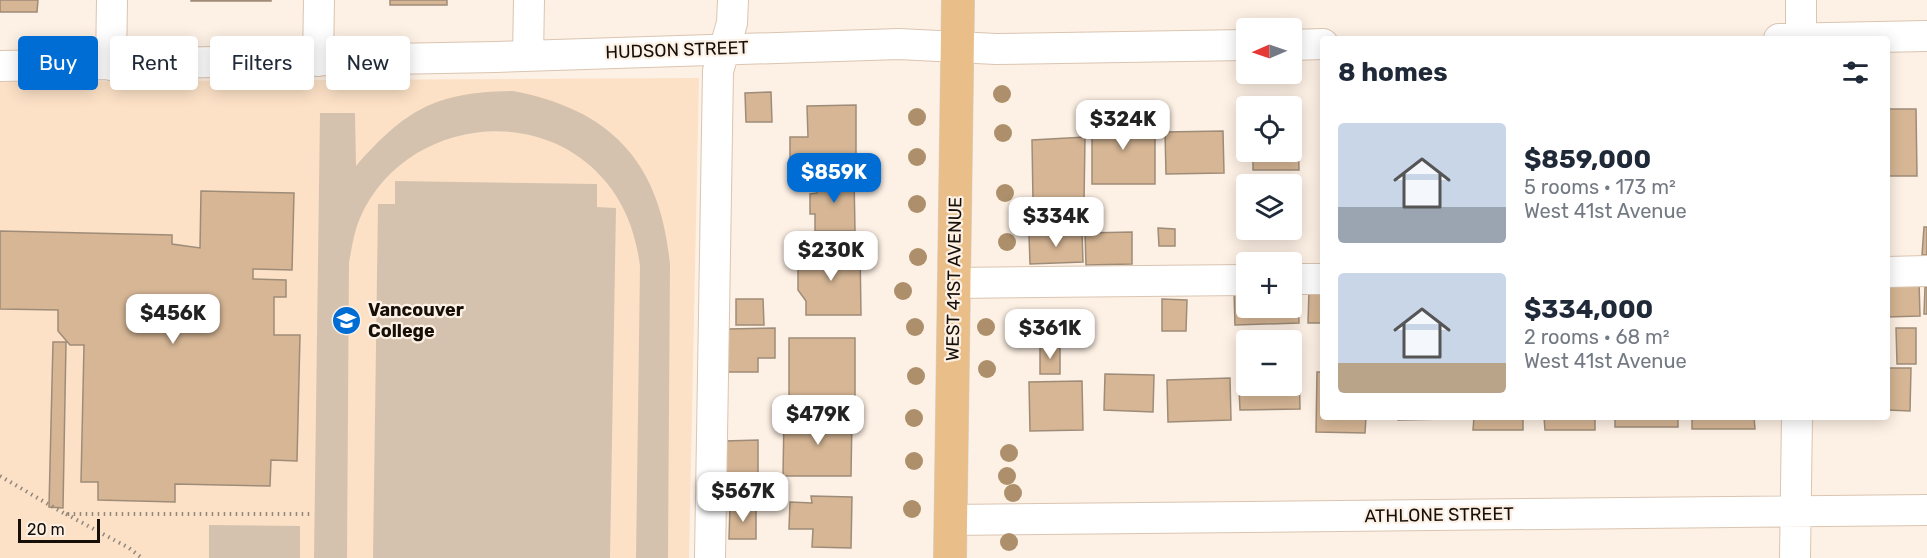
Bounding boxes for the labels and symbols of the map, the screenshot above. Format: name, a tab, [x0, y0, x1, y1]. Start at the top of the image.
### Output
north arrow	[1236, 18, 1302, 84]
street label: HUDSON STREET	[605, 36, 749, 64]
pin: $324K	[1081, 100, 1165, 151]
pin: $859K	[792, 153, 876, 204]
street label: WEST 41ST AVENUE	[942, 197, 966, 361]
pin: $334K	[1014, 197, 1098, 248]
pin: $230K	[789, 231, 873, 282]
pin: $456K	[131, 294, 215, 345]
place label: Vancouver College	[368, 299, 464, 342]
school or university icon: Vancouver College	[331, 304, 363, 336]
pin: $361K	[1008, 309, 1092, 360]
pin: $479K	[776, 395, 860, 446]
pin: $567K	[701, 472, 785, 523]
street label: ATHLONE STREET	[1364, 503, 1514, 527]
scale bar	[18, 516, 100, 544]

